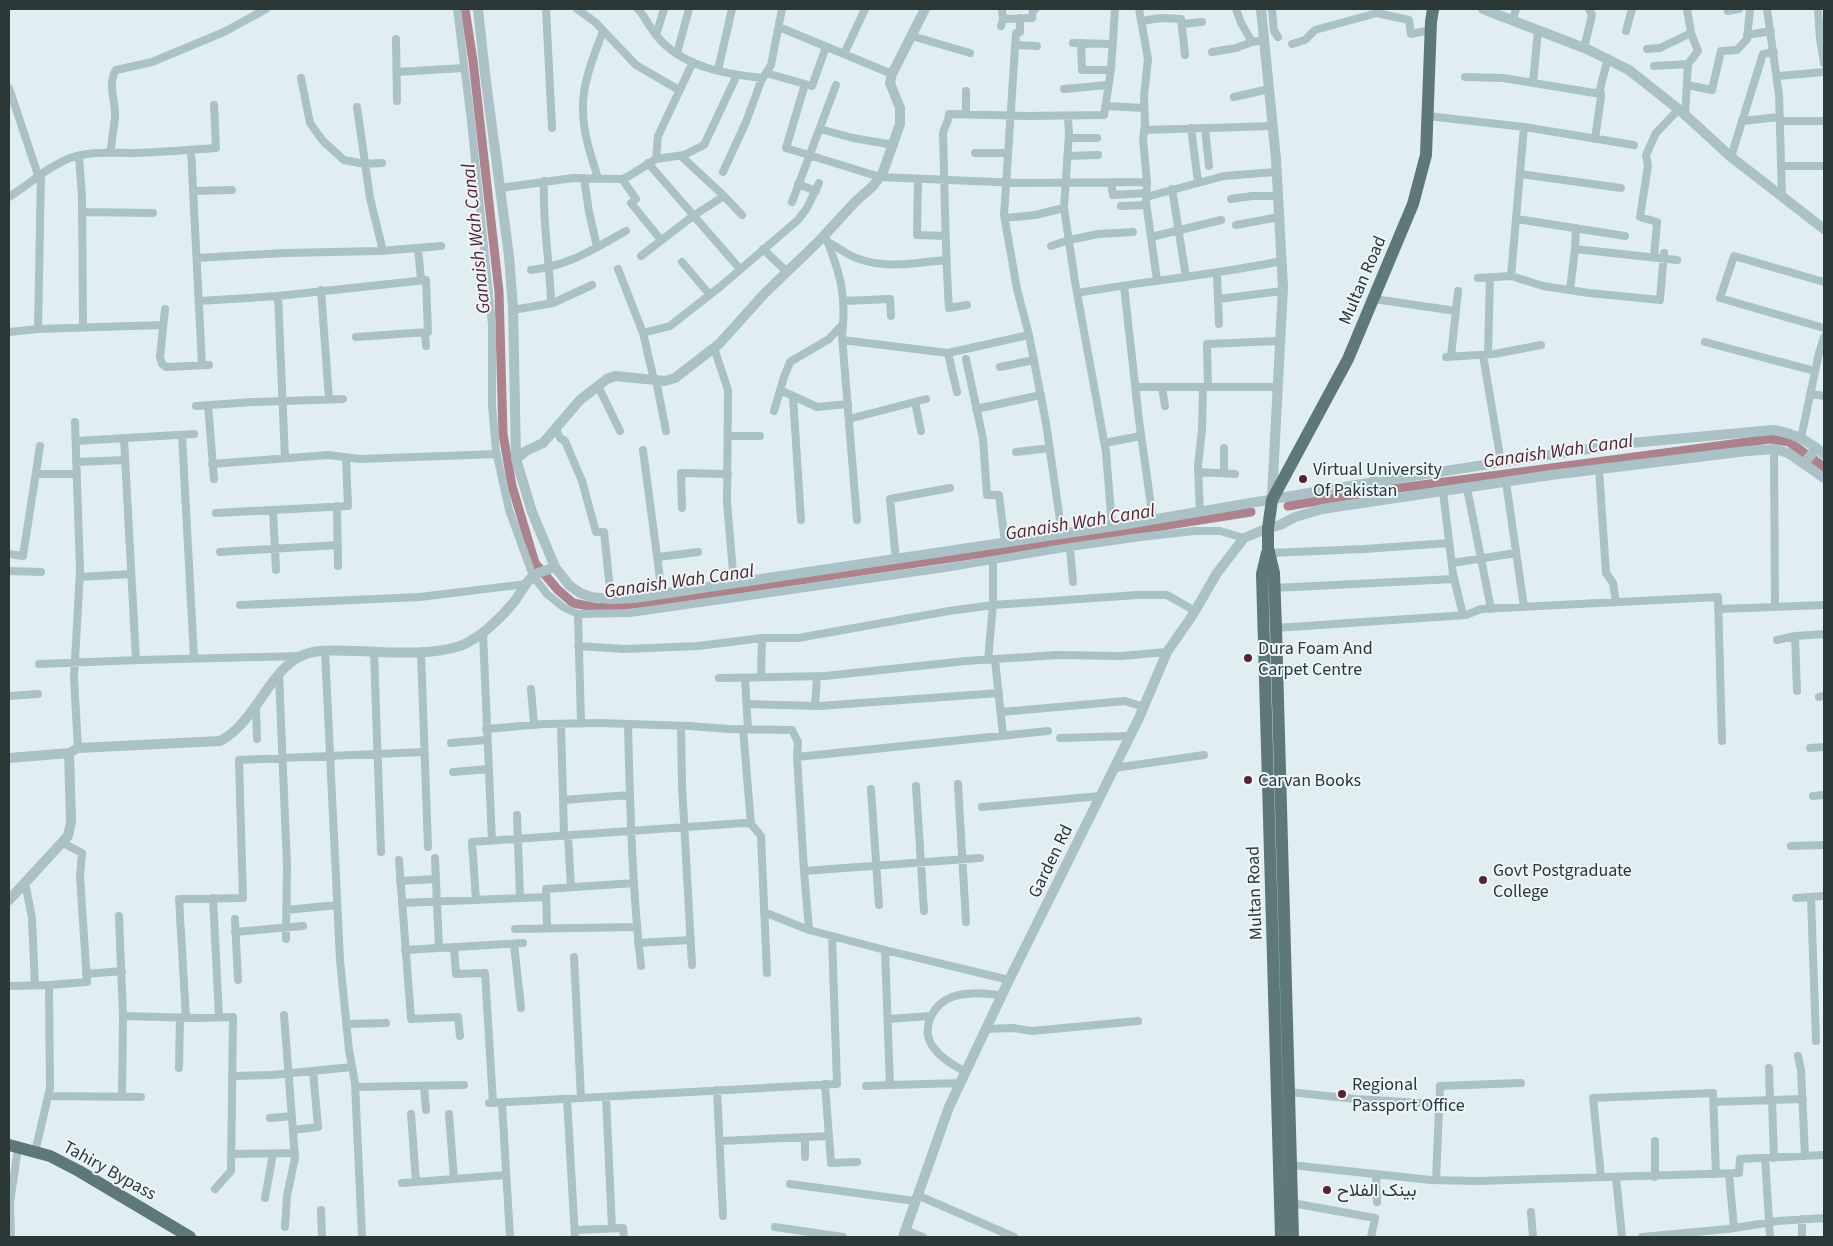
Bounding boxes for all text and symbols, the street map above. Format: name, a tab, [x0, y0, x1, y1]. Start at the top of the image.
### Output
water label: Ganaish Wah Canal	[455, 162, 498, 315]
street label: Multan Road	[1333, 232, 1392, 328]
water label: Ganaish Wah Canal	[1482, 428, 1635, 475]
place label: Virtual University Of Pakistan	[1313, 457, 1442, 503]
marker: Virtual University Of Pakistan	[1297, 473, 1309, 485]
water label: Ganaish Wah Canal	[1004, 497, 1157, 548]
water label: Ganaish Wah Canal	[603, 558, 756, 605]
place label: Dura Foam And Carpet Centre	[1258, 636, 1373, 682]
marker: Dura Foam And Carpet Centre	[1242, 652, 1254, 664]
place label: Carvan Books	[1258, 768, 1361, 793]
marker: Carvan Books	[1242, 774, 1254, 786]
street label: Garden Rd	[1022, 820, 1079, 902]
street label: Multan Road	[1240, 845, 1269, 941]
place label: Govt Postgraduate College	[1493, 858, 1632, 904]
marker: Govt Postgraduate College	[1477, 874, 1489, 886]
place label: Regional Passport Office	[1352, 1072, 1465, 1118]
marker: Regional Passport Office	[1336, 1088, 1348, 1100]
street label: Tahiry Bypass	[59, 1135, 161, 1206]
place label: بینک الفلاح	[1337, 1178, 1417, 1203]
marker: بینک الفلاح	[1321, 1184, 1333, 1196]

